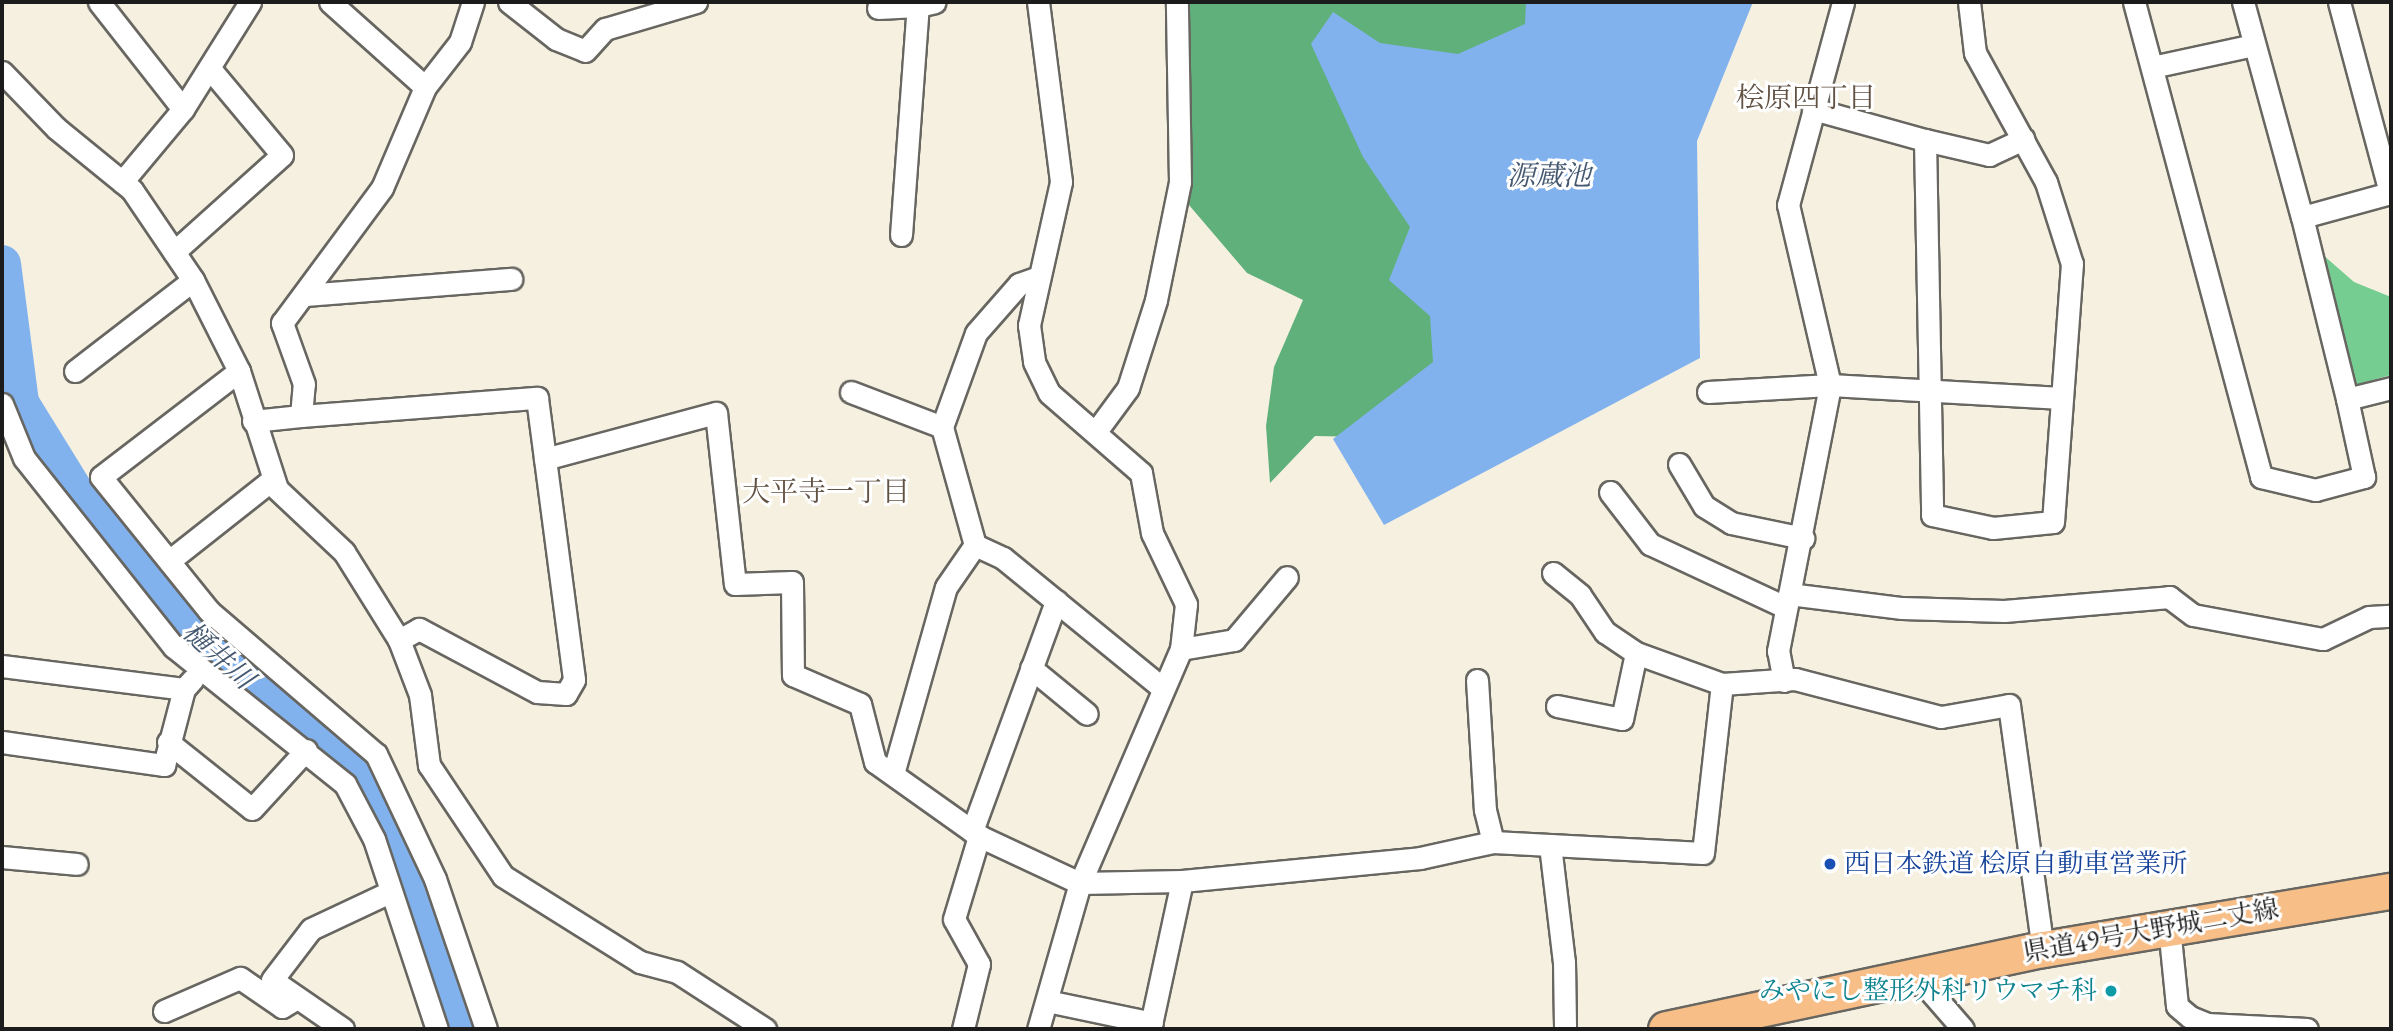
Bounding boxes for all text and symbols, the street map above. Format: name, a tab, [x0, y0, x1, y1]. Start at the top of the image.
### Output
district label: 桧原四丁目	[1736, 80, 1876, 114]
water label: 源蔵池	[1507, 158, 1591, 192]
district label: 大平寺一丁目	[742, 474, 910, 508]
water label: 樋井川	[177, 614, 261, 696]
place label: 西日本鉄道 桧原自動車営業所	[1844, 848, 2187, 880]
marker: 西日本鉄道 桧原自動車営業所	[1822, 856, 1838, 872]
street label: 県道49号大野城二丈線	[2021, 893, 2281, 969]
place label: みやにし整形外科リウマチ科	[1759, 975, 2097, 1007]
marker: みやにし整形外科リウマチ科	[2103, 983, 2119, 999]

